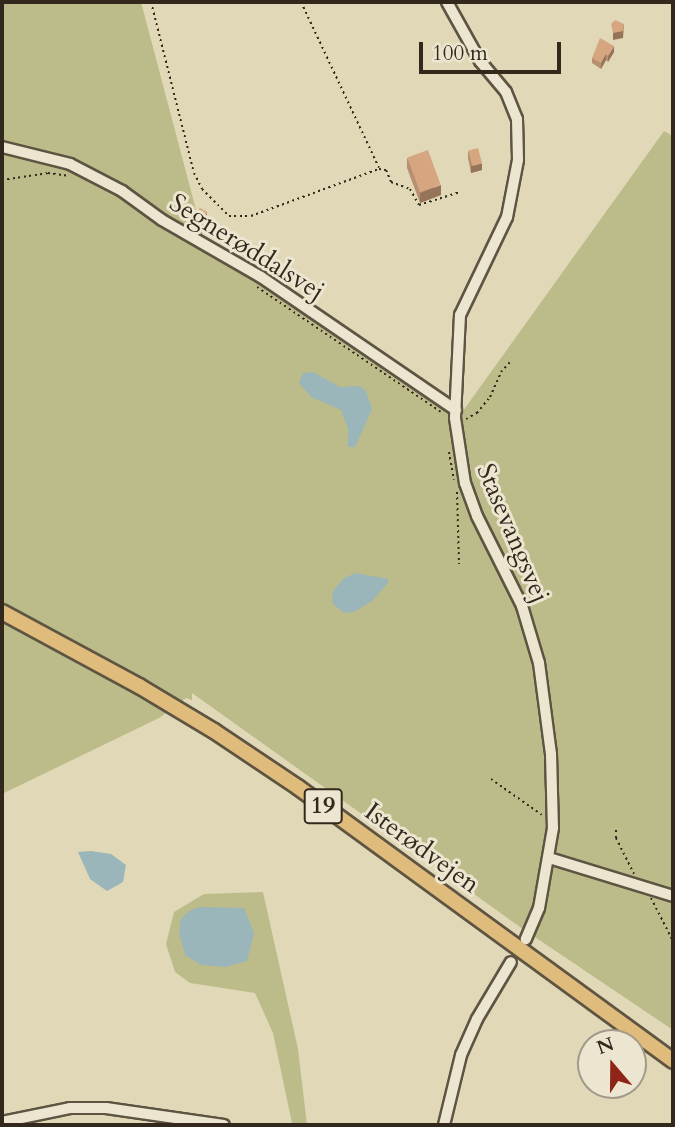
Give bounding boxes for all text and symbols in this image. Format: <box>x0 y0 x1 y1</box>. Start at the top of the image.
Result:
scale bar <box>423 28 565 72</box>
text: 100 m <box>432 39 488 68</box>
street label: Segnerøddalsvej <box>164 187 330 307</box>
street label: Stasevangsvej <box>470 459 556 607</box>
road number: 19 <box>302 786 344 826</box>
street label: Isterødvejen <box>358 796 486 900</box>
north arrow <box>577 1029 647 1099</box>
text: N <box>593 1031 618 1061</box>

